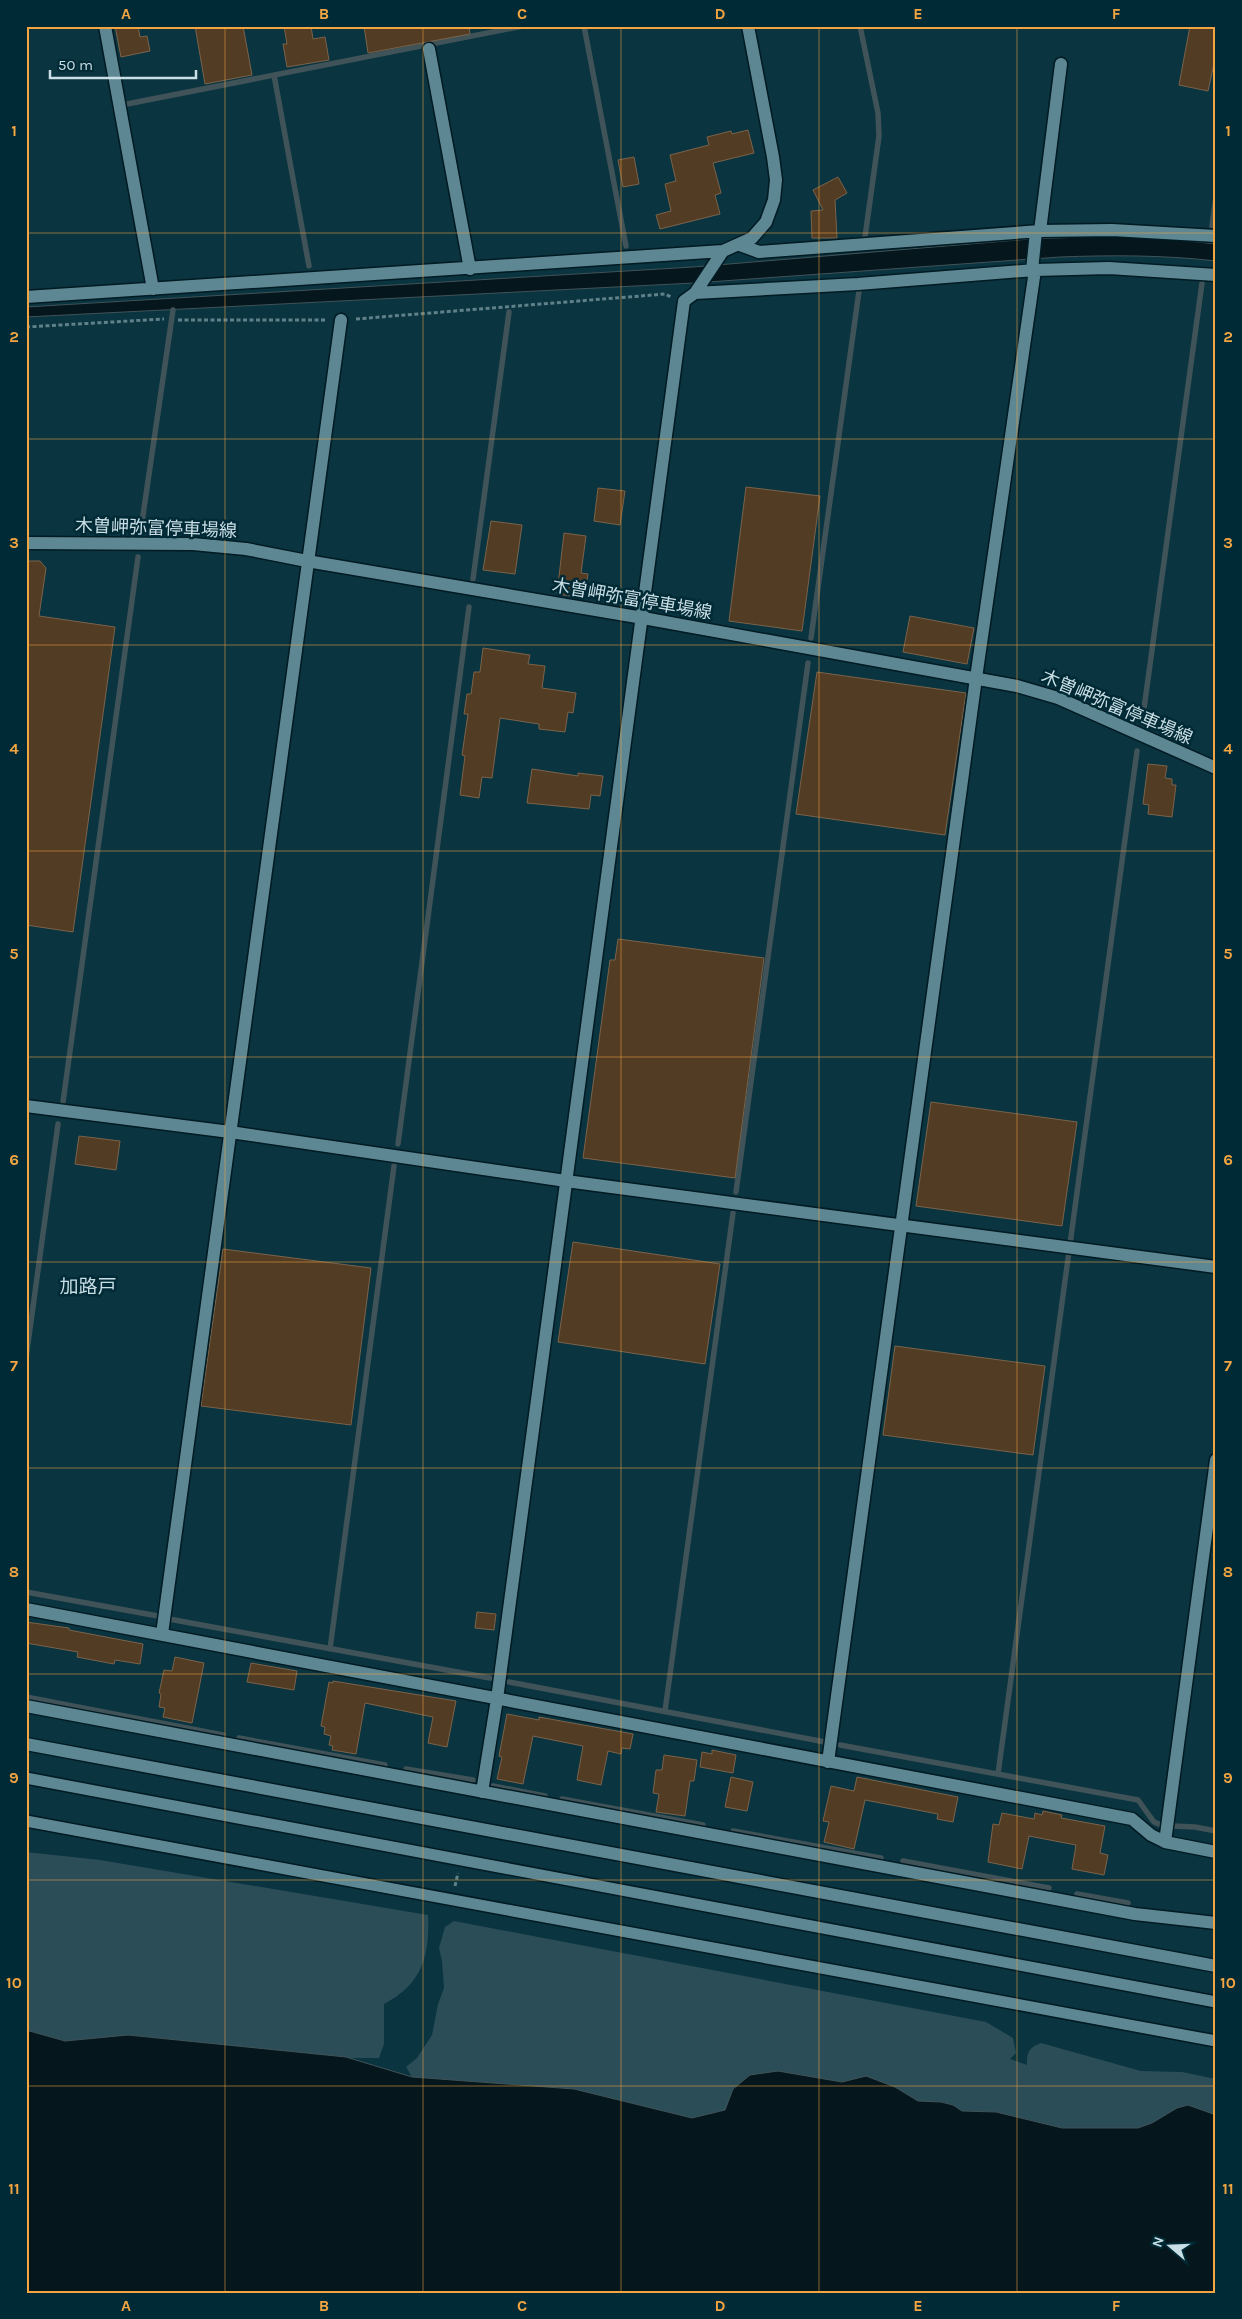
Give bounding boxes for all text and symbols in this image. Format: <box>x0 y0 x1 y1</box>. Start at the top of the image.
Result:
text: A <box>121 4 131 23</box>
text: B <box>319 4 329 23</box>
text: C <box>517 4 527 23</box>
text: D <box>715 4 726 23</box>
text: E <box>913 4 923 23</box>
text: F <box>1112 4 1121 23</box>
scale bar <box>50 48 196 80</box>
text: 50 m <box>58 56 93 74</box>
text: 1 <box>11 121 17 140</box>
text: 1 <box>1225 121 1231 140</box>
text: 2 <box>9 327 19 346</box>
text: 2 <box>1223 327 1233 346</box>
street label: 木曽岬弥富停車場線 <box>75 514 237 542</box>
text: 3 <box>9 533 19 552</box>
text: 3 <box>1223 533 1233 552</box>
street label: 木曽岬弥富停車場線 <box>550 574 714 624</box>
street label: 木曽岬弥富停車場線 <box>1038 665 1196 749</box>
text: 4 <box>9 739 19 758</box>
text: 4 <box>1223 739 1233 758</box>
text: 5 <box>9 944 19 963</box>
text: 5 <box>1223 944 1233 963</box>
text: 6 <box>9 1150 19 1169</box>
text: 6 <box>1223 1150 1233 1169</box>
district label: 加路戸 <box>59 1276 117 1298</box>
text: 7 <box>10 1356 18 1375</box>
text: 7 <box>1224 1356 1232 1375</box>
text: 8 <box>9 1562 19 1581</box>
text: 8 <box>1223 1562 1233 1581</box>
text: 9 <box>9 1768 19 1787</box>
text: 9 <box>1223 1768 1233 1787</box>
text: 10 <box>6 1973 22 1992</box>
text: 10 <box>1220 1973 1236 1992</box>
text: 11 <box>8 2179 20 2198</box>
text: 11 <box>1222 2179 1234 2198</box>
north arrow <box>1144 2222 1194 2272</box>
text: N <box>1149 2234 1168 2249</box>
text: A <box>121 2296 131 2315</box>
text: B <box>319 2296 329 2315</box>
text: C <box>517 2296 527 2315</box>
text: D <box>715 2296 726 2315</box>
text: E <box>913 2296 923 2315</box>
text: F <box>1112 2296 1121 2315</box>

